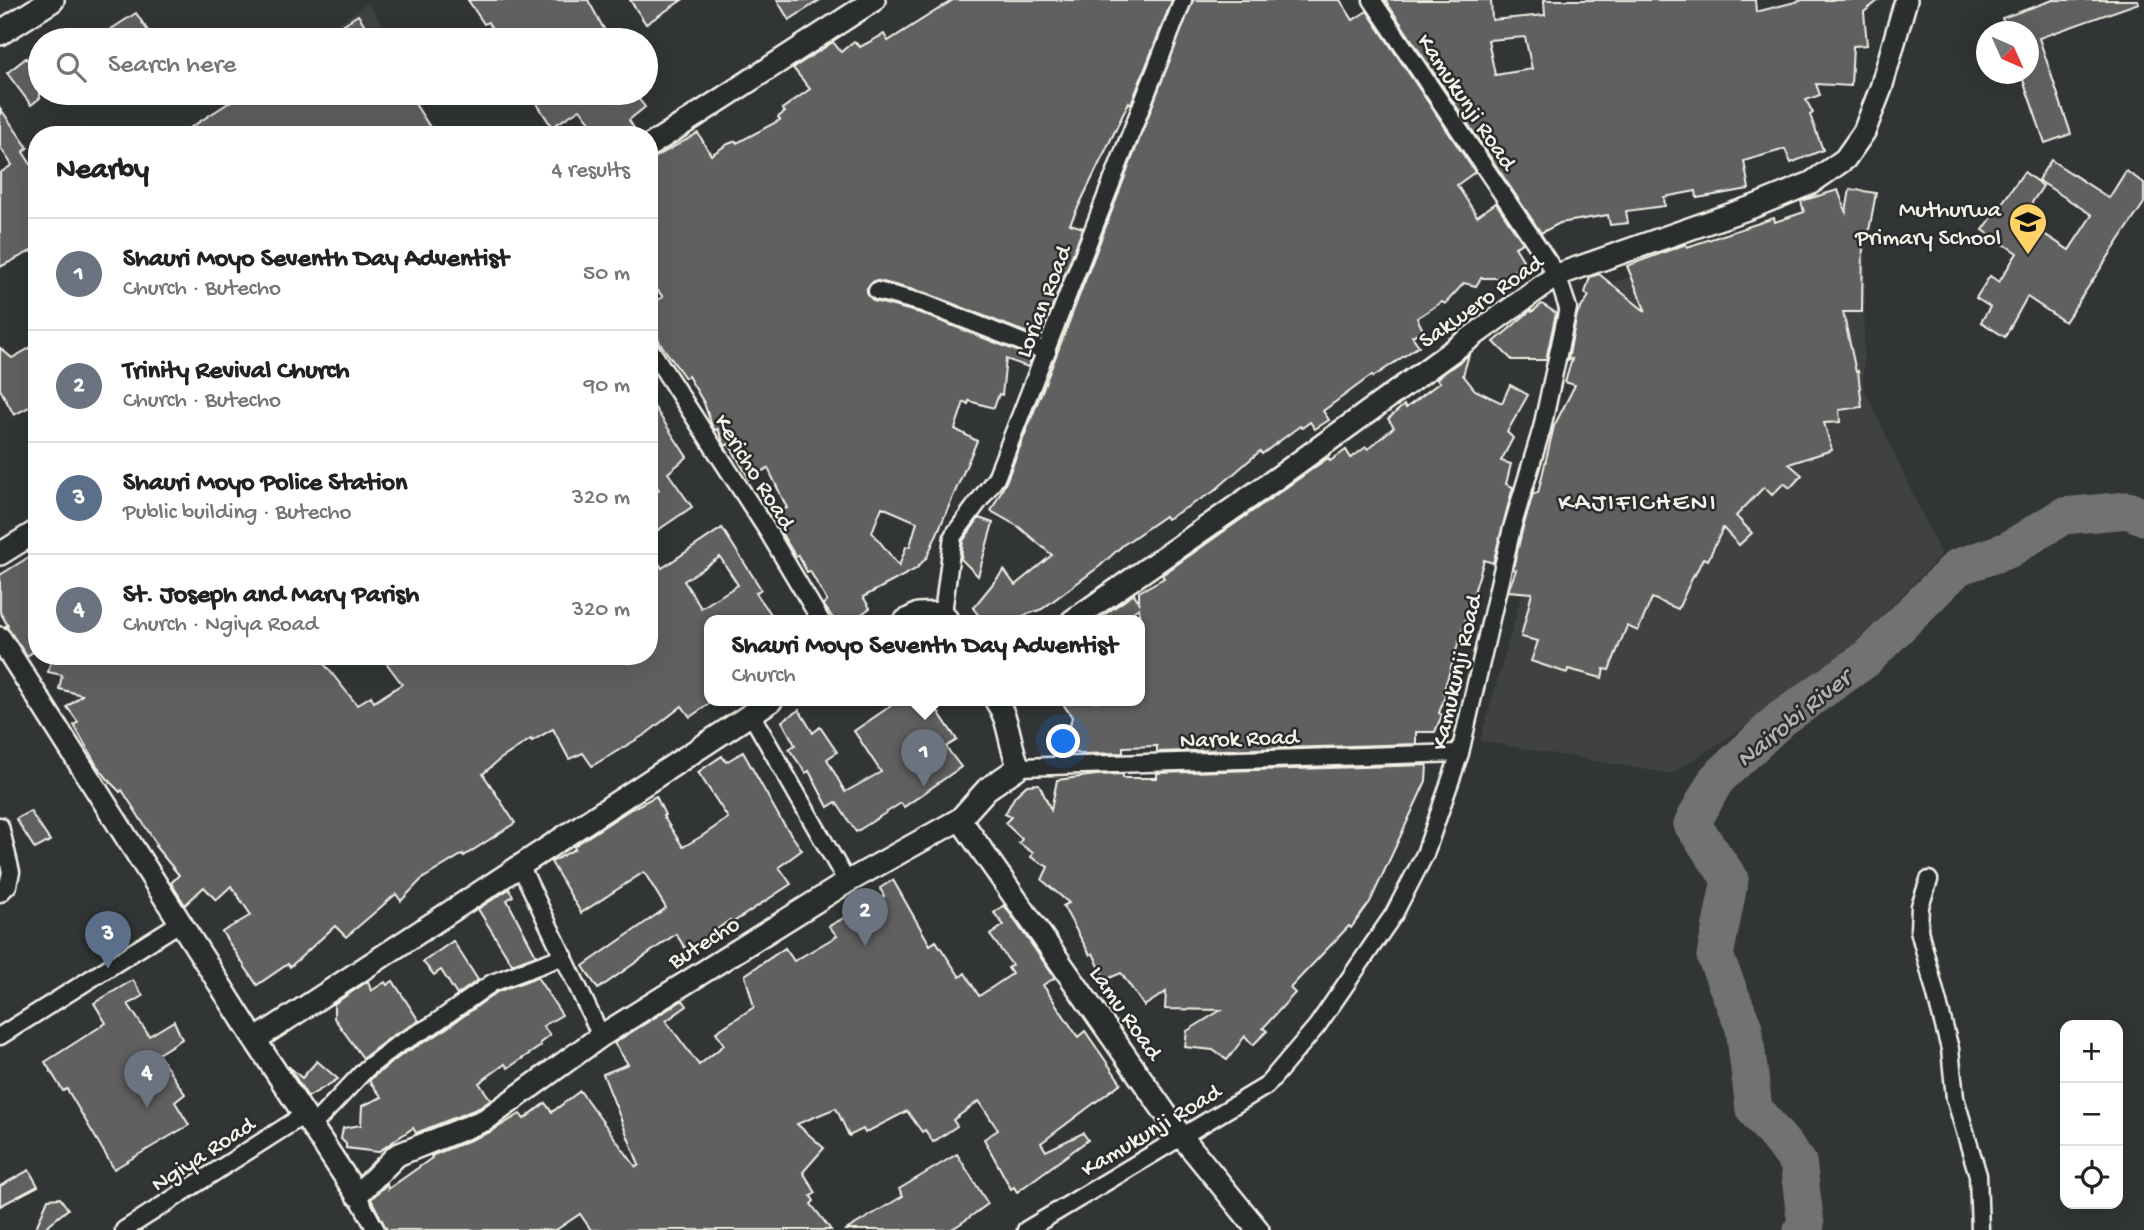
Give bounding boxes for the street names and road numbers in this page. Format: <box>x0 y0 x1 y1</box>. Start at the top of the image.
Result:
street label: Kamukunji Road <box>1409 29 1523 178</box>
street label: Lorian Road <box>1011 240 1081 362</box>
street label: Sakwero Road <box>1414 248 1551 356</box>
street label: Kericho Road <box>706 410 801 538</box>
street label: Kamukunji Road <box>1426 590 1491 753</box>
street label: Narok Road <box>1179 724 1301 757</box>
street label: Butecho <box>663 911 746 978</box>
street label: Lamu Road <box>1081 961 1168 1068</box>
street label: Kamukunji Road <box>1076 1078 1229 1185</box>
street label: Ngiya Road <box>147 1111 263 1200</box>

